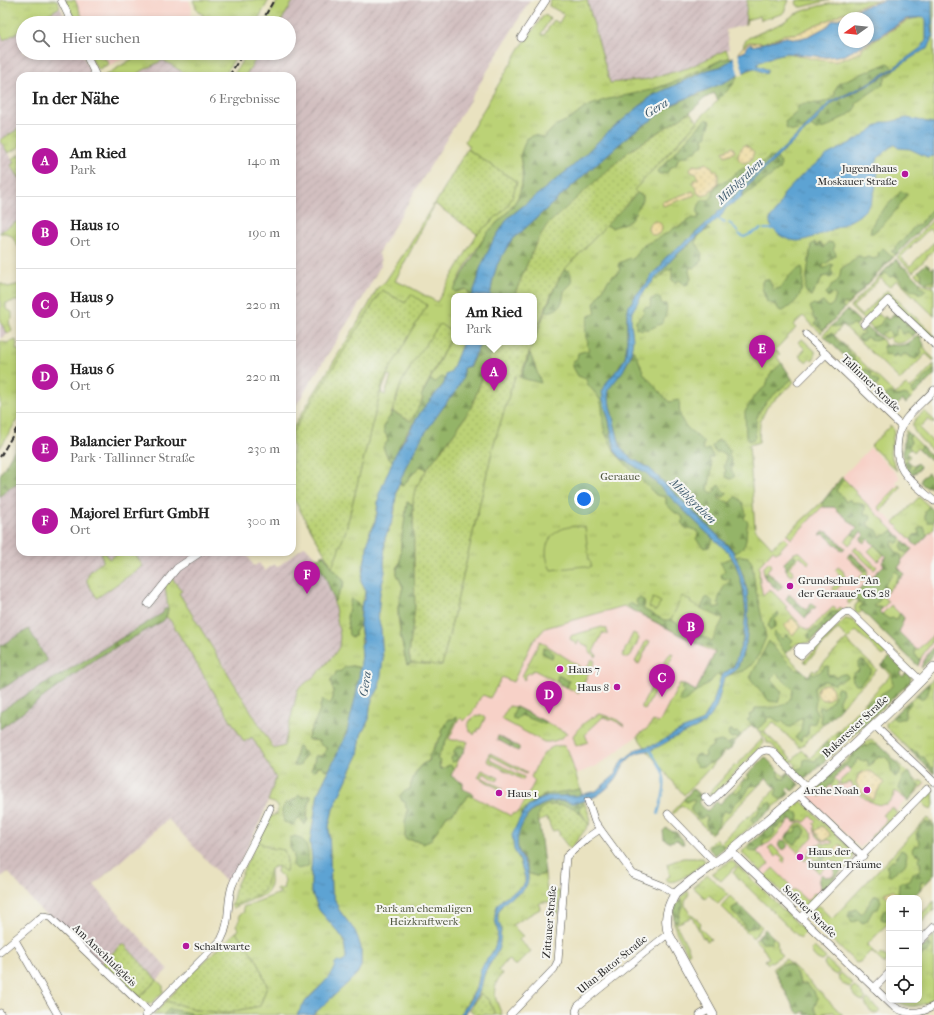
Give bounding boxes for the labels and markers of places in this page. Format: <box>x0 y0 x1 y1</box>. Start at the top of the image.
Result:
place label: Jugendhaus Moskauer Straße <box>817 162 898 188</box>
marker: Jugendhaus Moskauer Straße <box>900 169 910 179</box>
pin: E <box>749 335 775 368</box>
pin: A <box>481 358 507 391</box>
pin: F <box>294 561 320 594</box>
place label: Grundschule "An der Geraaue" GS 28 <box>798 574 890 600</box>
marker: Grundschule "An der Geraaue" GS 28 <box>785 581 795 591</box>
pin: B <box>678 613 704 646</box>
place label: Haus 7 <box>568 663 600 676</box>
marker: Haus 7 <box>555 664 565 674</box>
pin: C <box>649 664 675 697</box>
pin: D <box>536 681 562 714</box>
place label: Haus 8 <box>577 681 609 694</box>
marker: Haus 8 <box>612 682 622 692</box>
place label: Arche Noah <box>803 784 860 797</box>
marker: Arche Noah <box>862 785 872 795</box>
place label: Haus 1 <box>507 787 537 800</box>
marker: Haus 1 <box>494 788 504 798</box>
place label: Haus der bunten Träume <box>807 845 882 871</box>
marker: Haus der bunten Träume <box>795 852 805 862</box>
place label: Schaltwarte <box>194 940 250 953</box>
marker: Schaltwarte <box>181 941 191 951</box>

